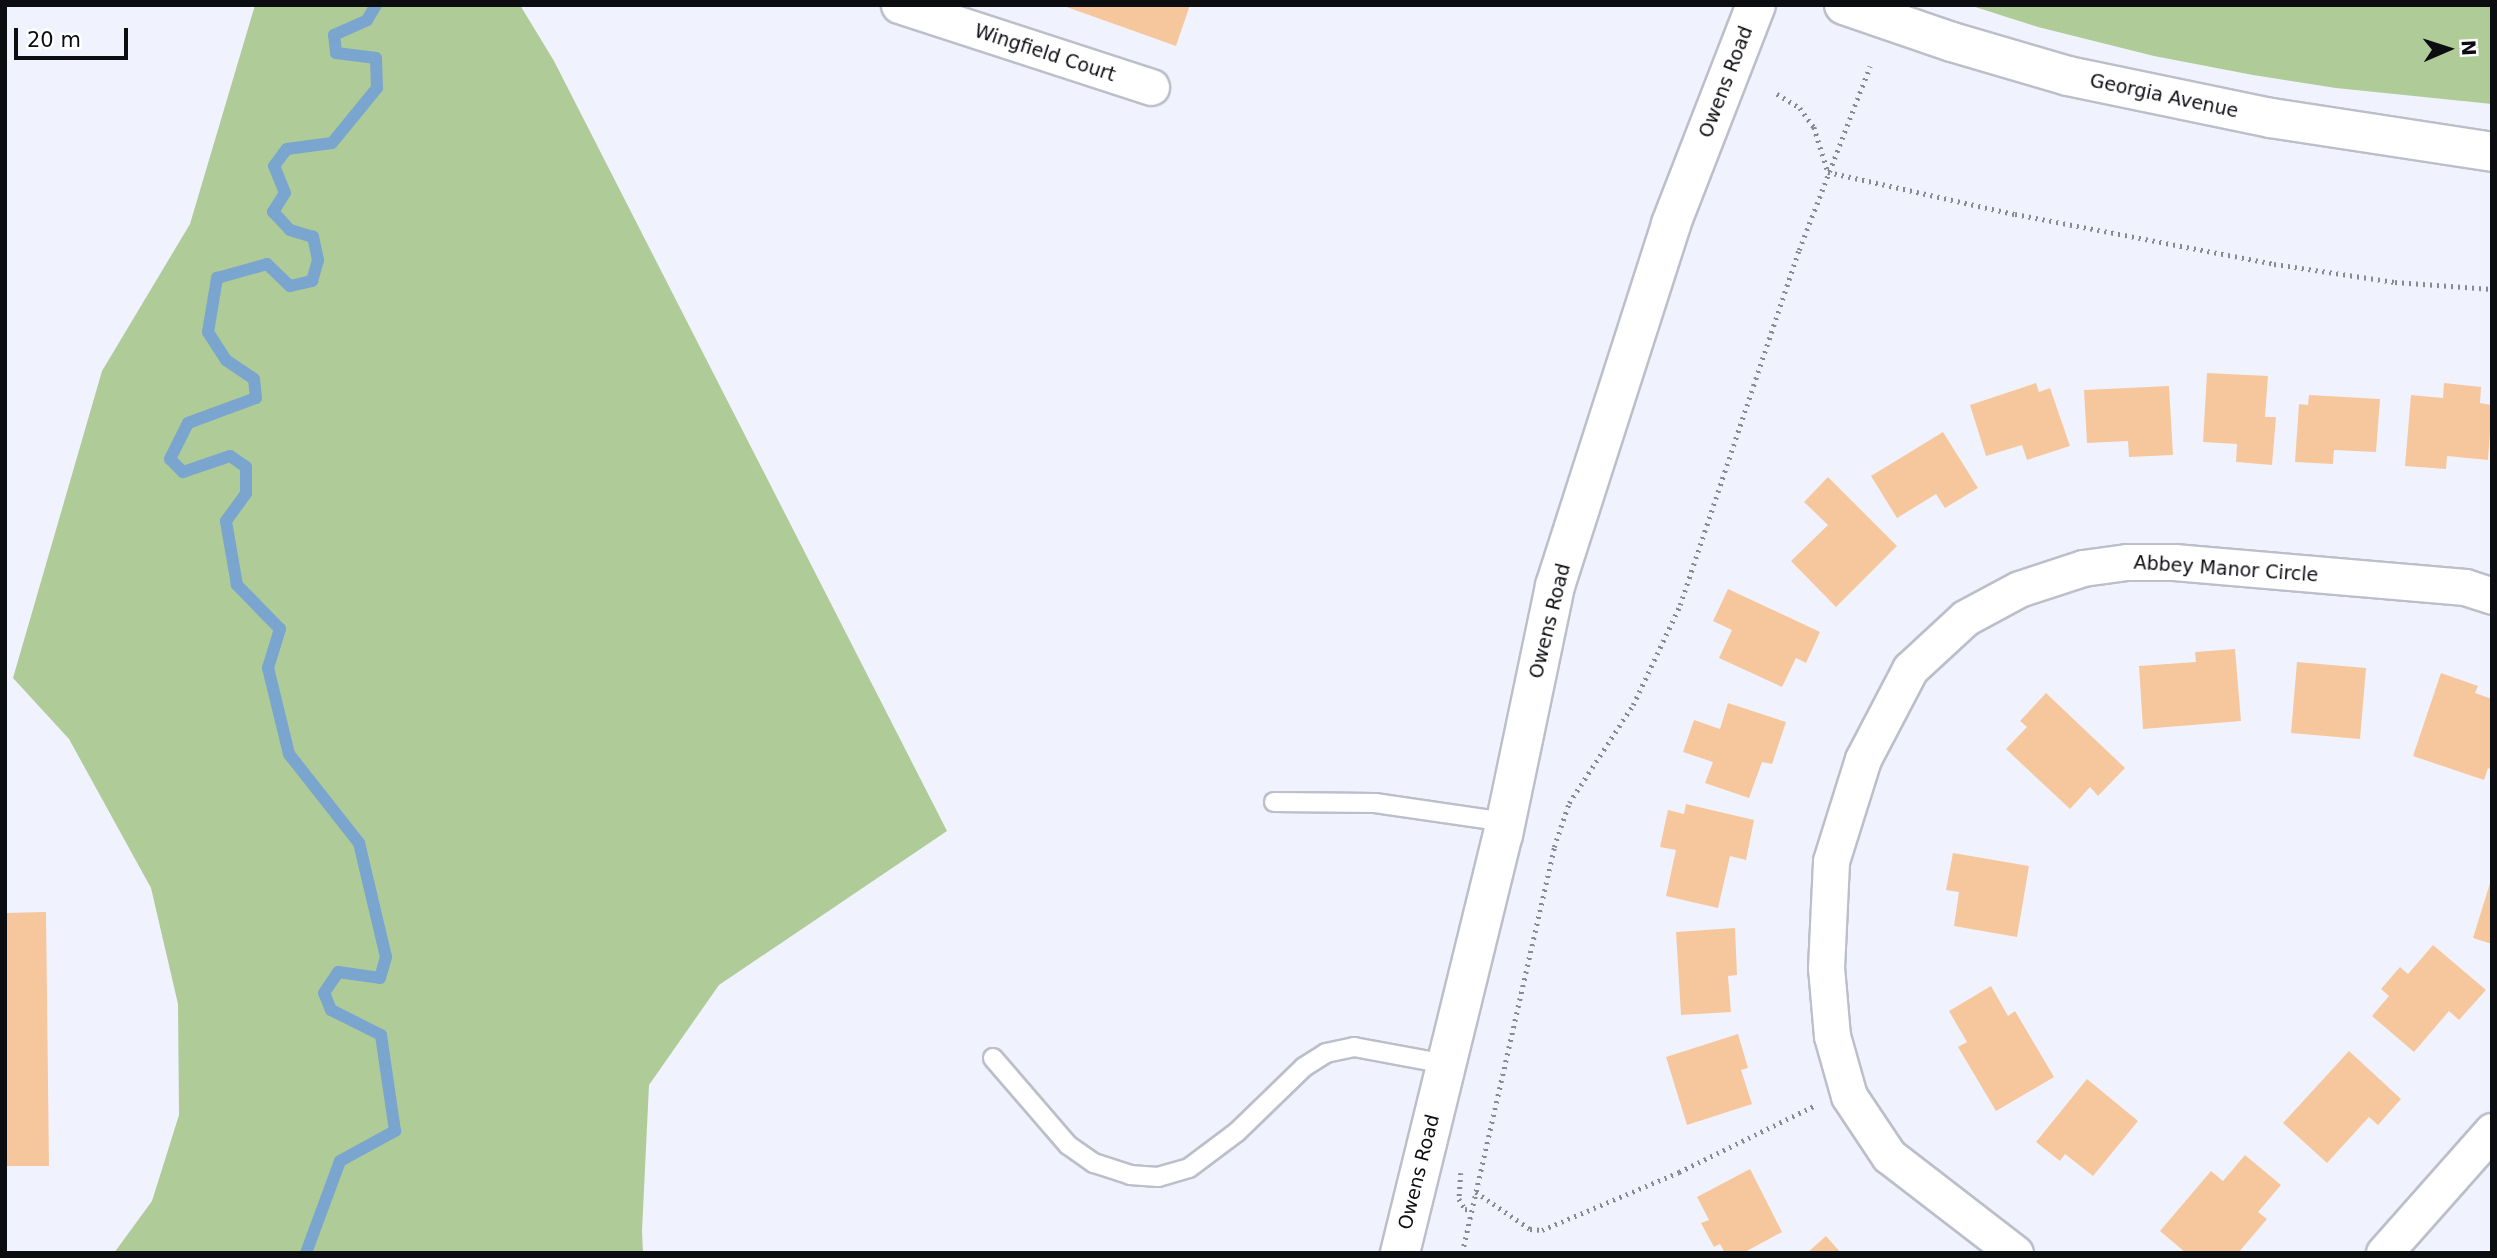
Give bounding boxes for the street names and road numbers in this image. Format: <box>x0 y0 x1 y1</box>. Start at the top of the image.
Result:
street label: Wingfield Court <box>972 19 1118 87</box>
street label: Owens Road <box>1694 23 1758 141</box>
street label: Georgia Avenue <box>2088 69 2240 123</box>
street label: Abbey Manor Circle <box>2133 551 2319 587</box>
street label: Owens Road <box>1525 561 1575 681</box>
street label: Owens Road <box>1394 1112 1444 1232</box>

